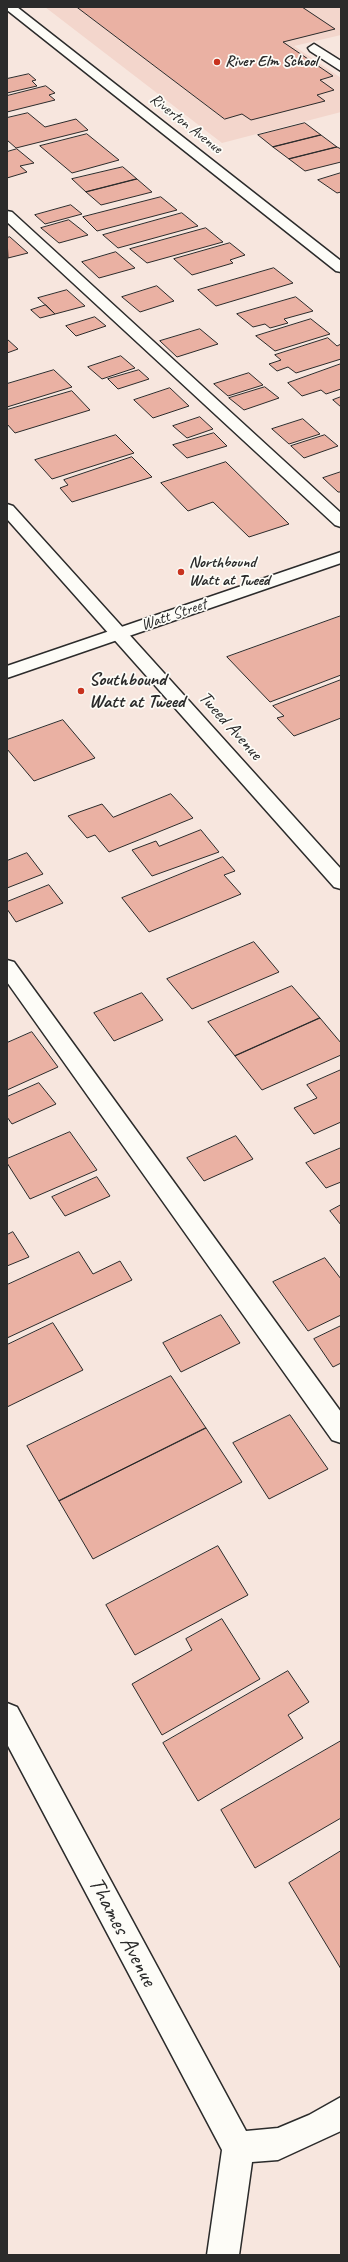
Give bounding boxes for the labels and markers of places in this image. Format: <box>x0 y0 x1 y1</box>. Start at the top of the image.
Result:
place label: River Elm School <box>225 52 318 72</box>
marker: River Elm School <box>212 57 222 67</box>
place label: Northbound Watt at Tweed <box>189 553 270 591</box>
marker: Northbound Watt at Tweed <box>176 567 186 577</box>
place label: Southbound Watt at Tweed <box>89 669 185 713</box>
marker: Southbound Watt at Tweed <box>76 686 86 696</box>

